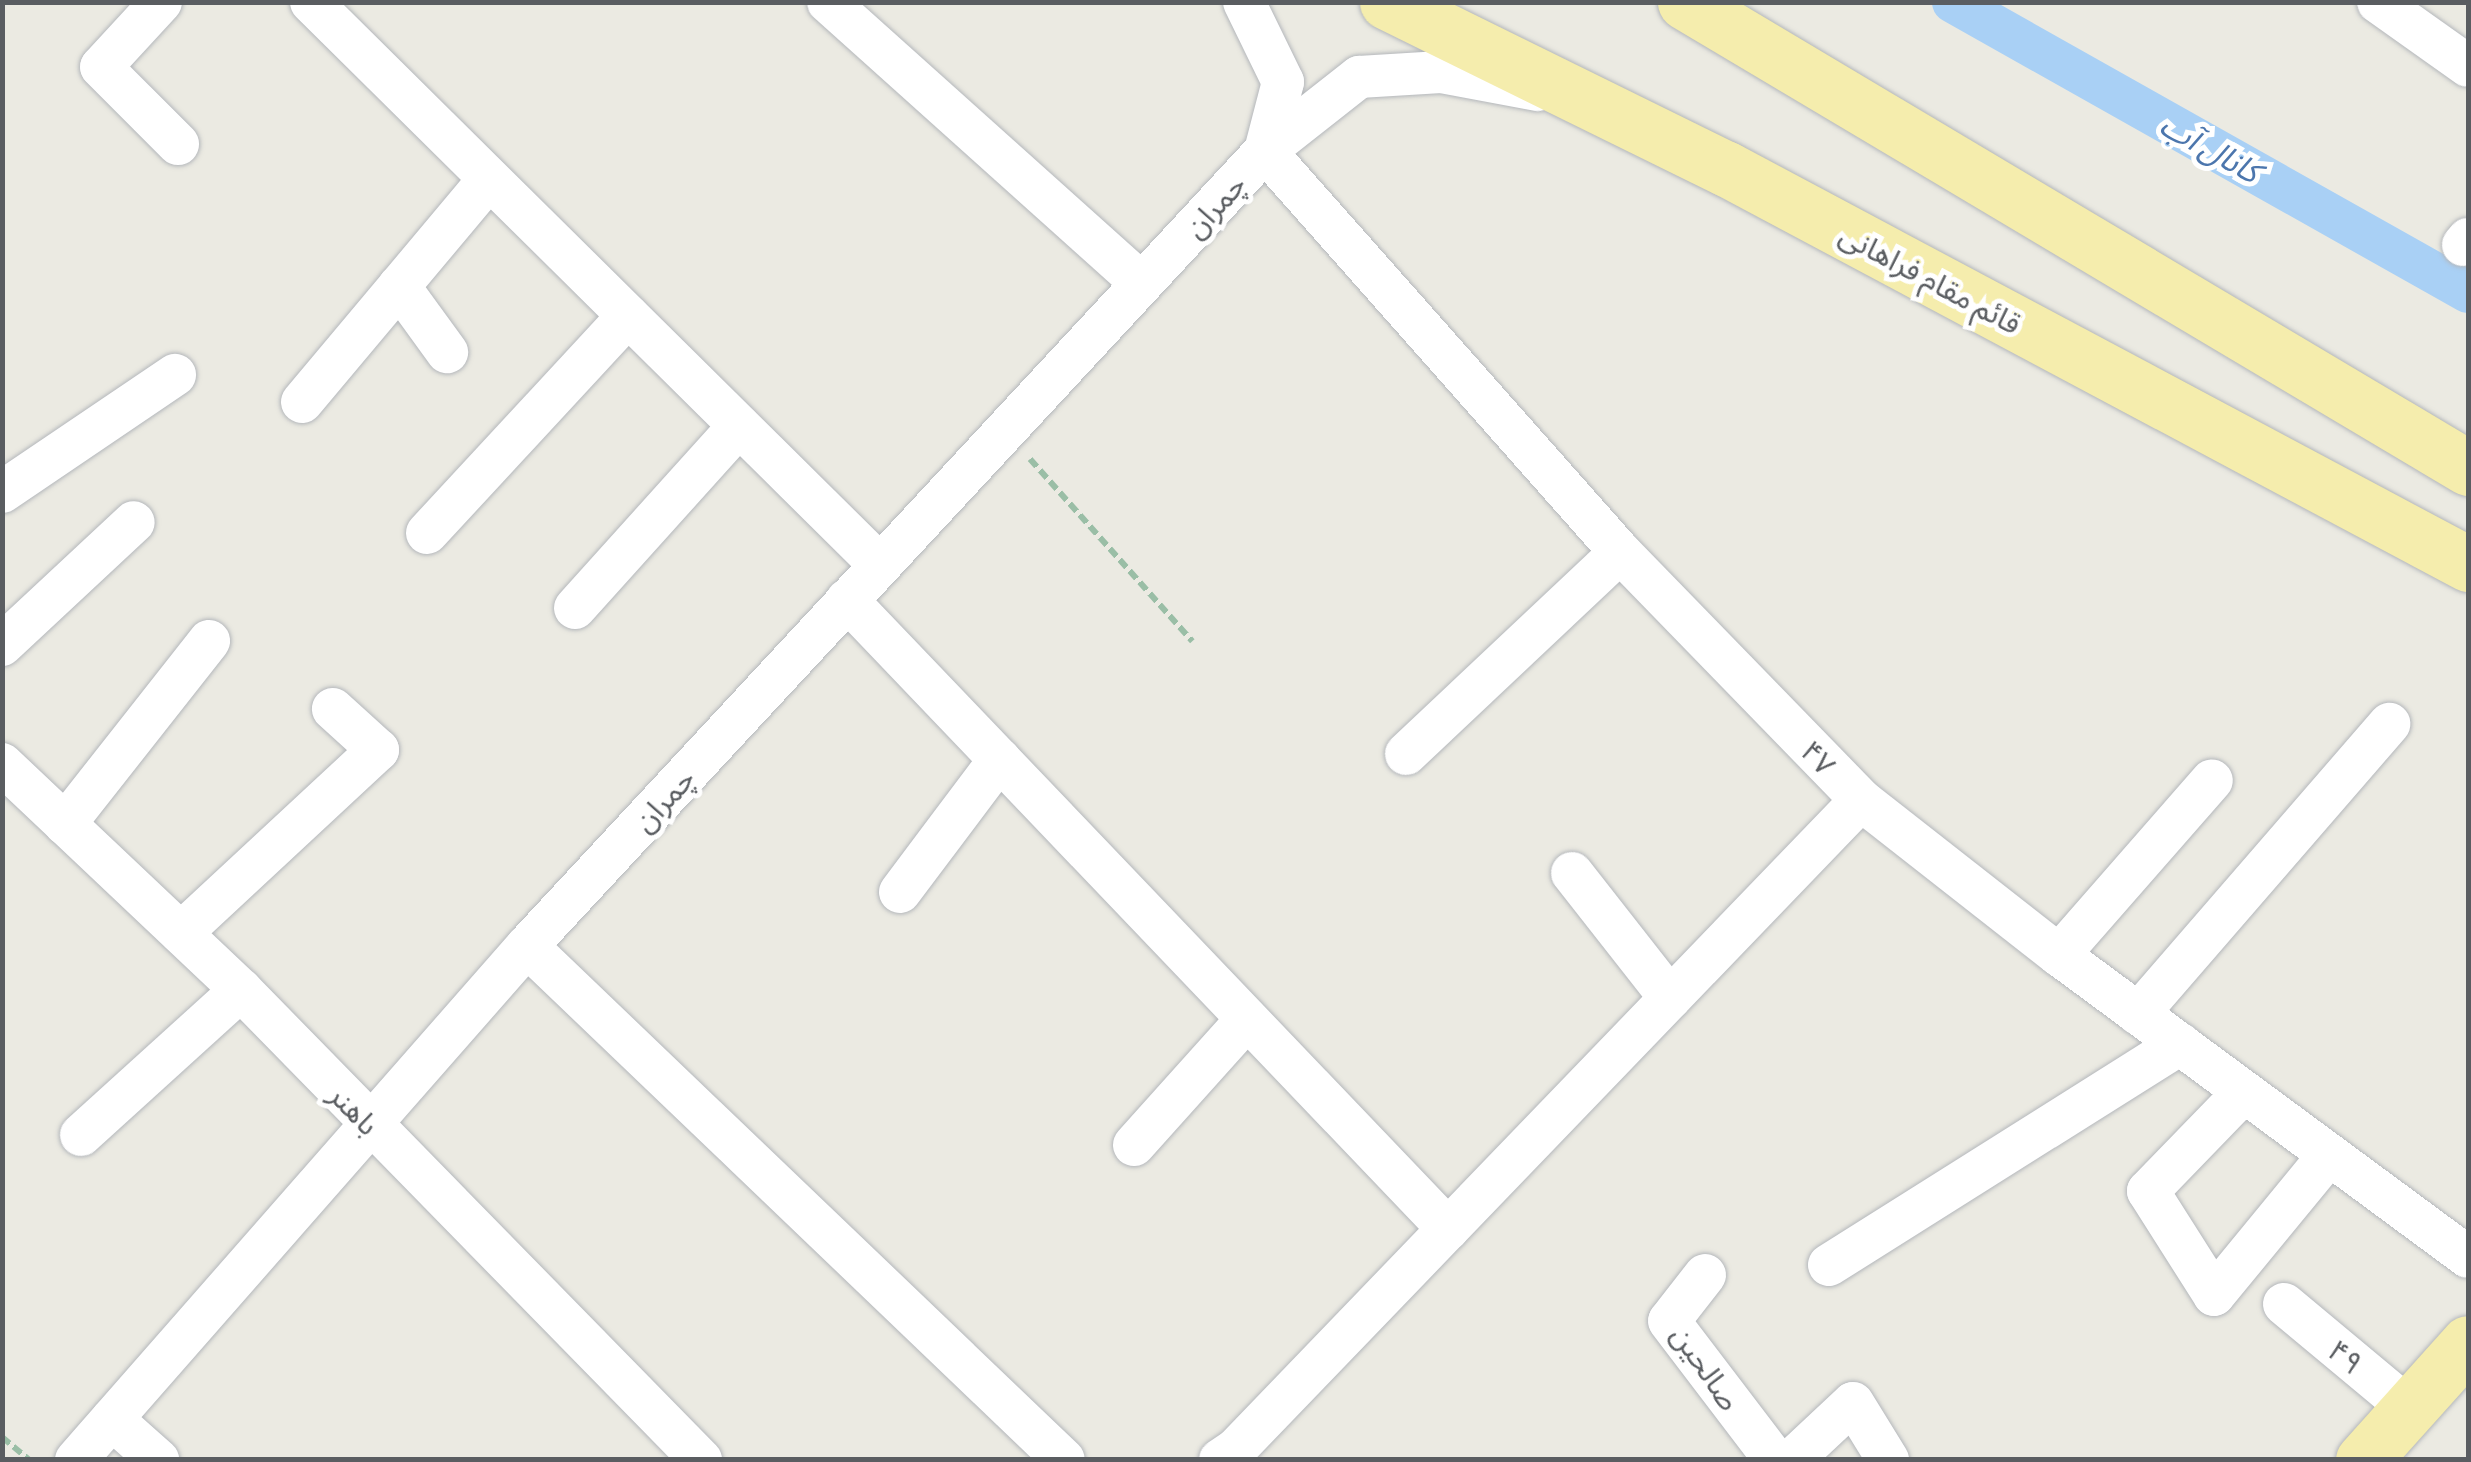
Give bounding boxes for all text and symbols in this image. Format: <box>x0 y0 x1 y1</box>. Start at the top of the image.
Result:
water label: کانال آب <box>2154 104 2268 190</box>
street label: چمران <box>1176 166 1252 244</box>
street label: قائم مقام فراهانی <box>1834 215 2028 341</box>
street label: ۴۷ <box>1794 732 1844 782</box>
street label: چمران <box>625 760 701 838</box>
street label: باهنر <box>323 1076 387 1142</box>
street label: صالحین <box>1665 1317 1749 1417</box>
street label: ۴۹ <box>2321 1331 2371 1381</box>

